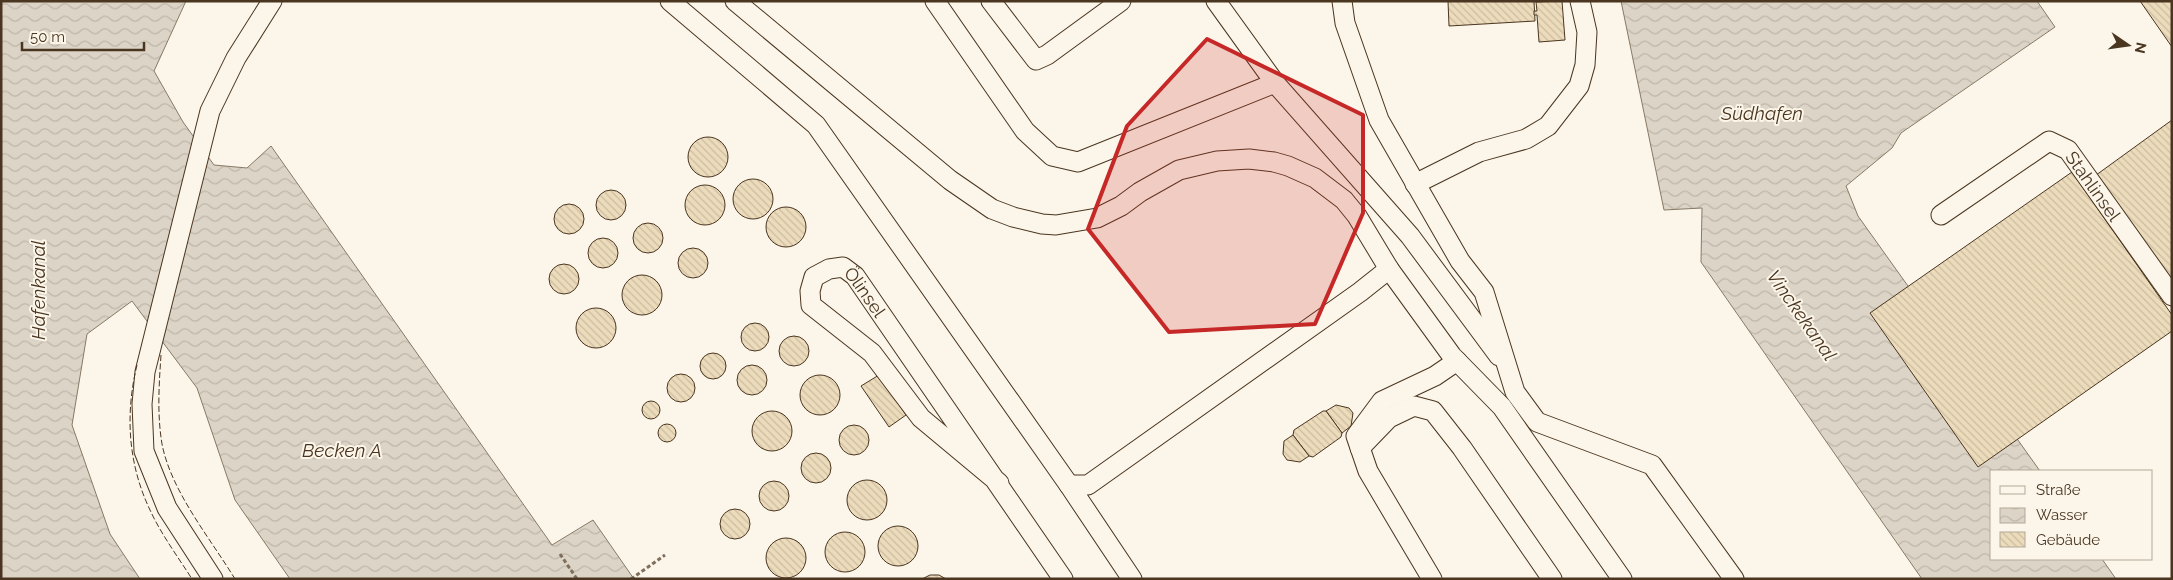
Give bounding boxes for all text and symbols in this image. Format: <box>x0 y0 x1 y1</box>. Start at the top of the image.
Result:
scale bar <box>22 20 145 52</box>
north arrow <box>2103 20 2153 70</box>
text: 50 m <box>30 28 65 46</box>
text: N <box>2132 41 2150 55</box>
water label: Südhafen <box>1720 102 1803 124</box>
street label: Stahlinsel <box>2062 147 2126 225</box>
water label: Hafenkanal <box>27 240 49 340</box>
street label: Ölinsel <box>841 262 890 321</box>
water label: Vinckekanal <box>1763 265 1841 365</box>
water label: Becken A <box>302 439 382 461</box>
legend <box>1990 470 2153 560</box>
text: Straße <box>2036 481 2081 499</box>
text: Wasser <box>2036 506 2088 524</box>
text: Gebäude <box>2036 531 2100 549</box>

